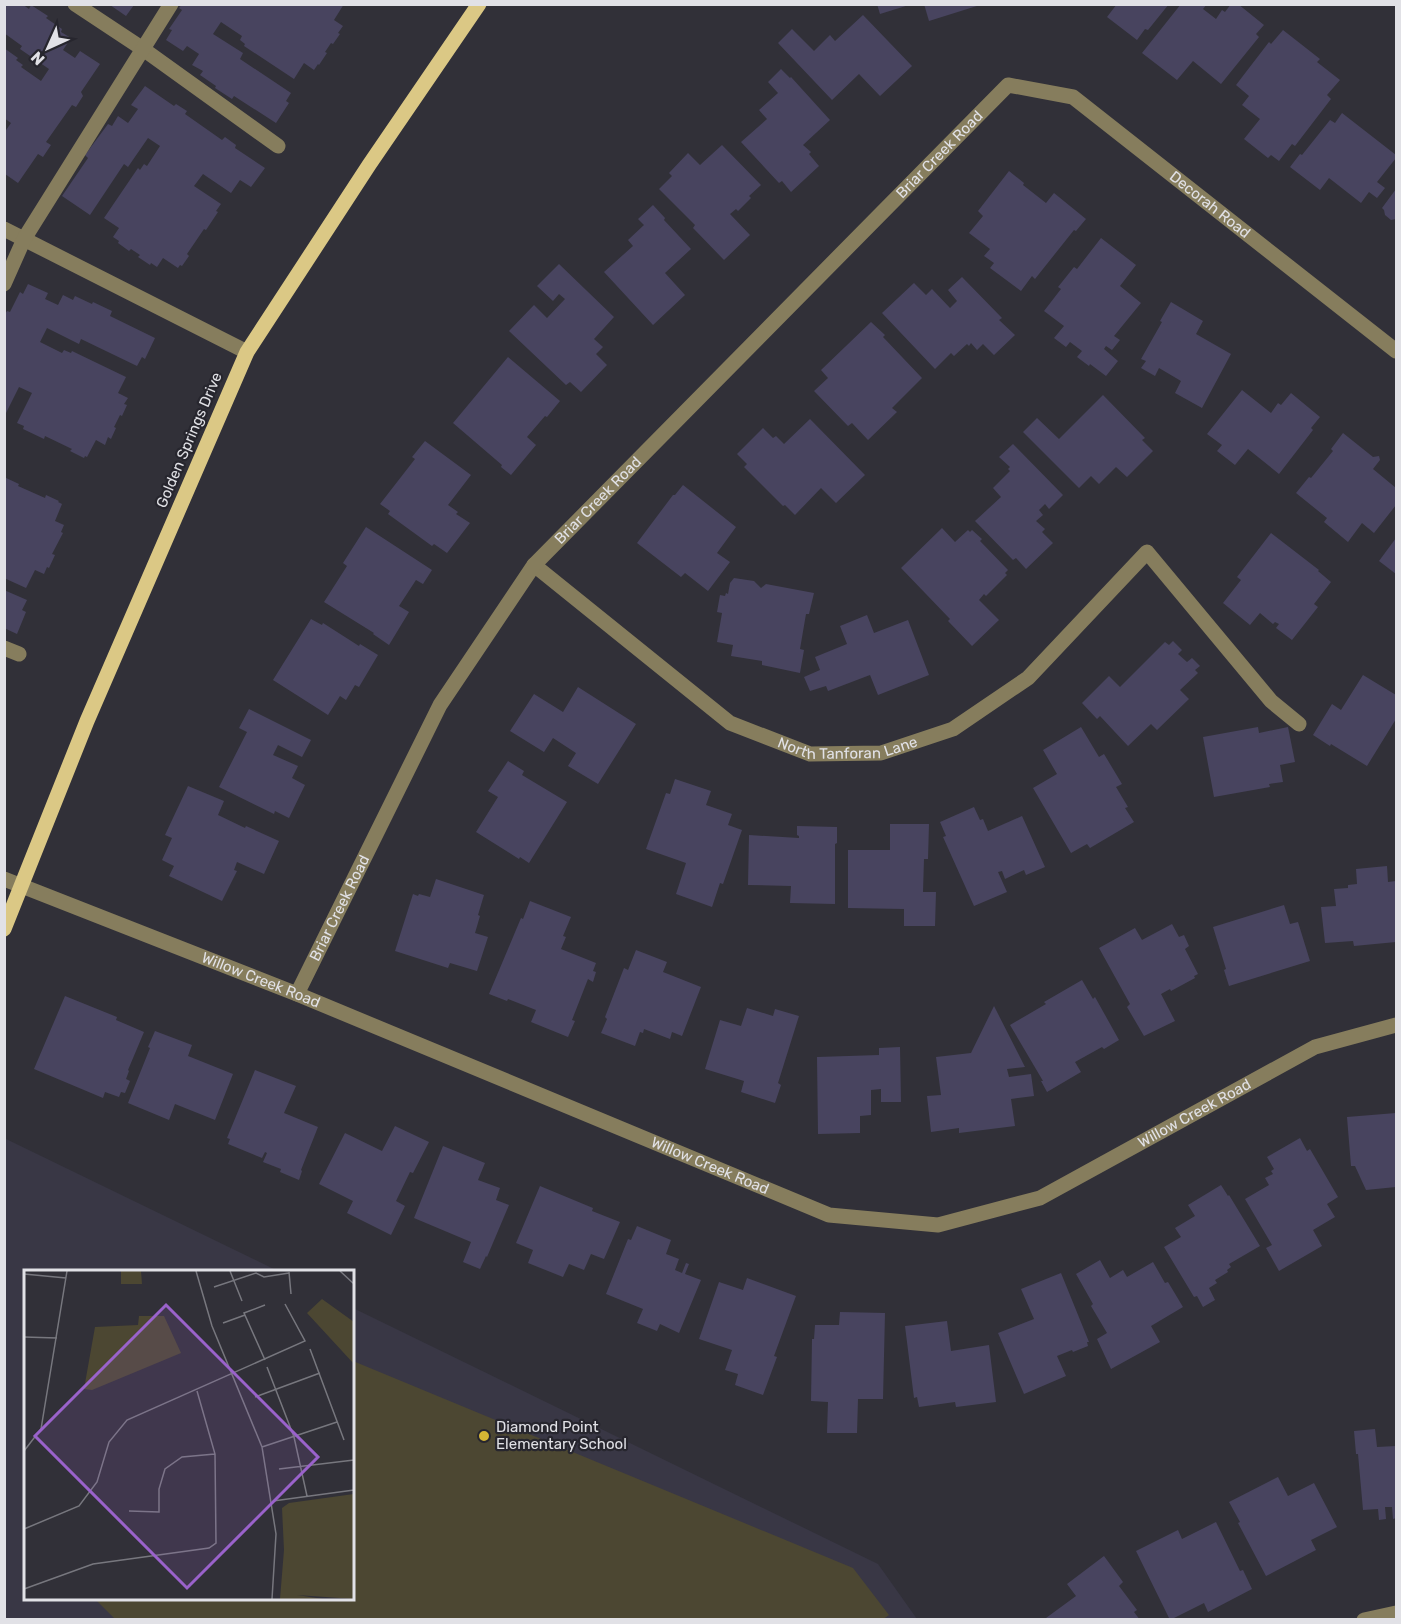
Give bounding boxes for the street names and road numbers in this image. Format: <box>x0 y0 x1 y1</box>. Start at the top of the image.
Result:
street label: Briar Creek Road <box>892 107 987 202</box>
street label: Decorah Road <box>1166 167 1254 242</box>
street label: Golden Springs Drive <box>152 369 226 511</box>
street label: Briar Creek Road <box>551 453 645 548</box>
street label: North Tanforan Lane <box>775 732 920 763</box>
street label: Briar Creek Road <box>306 852 373 964</box>
street label: Willow Creek Road <box>199 948 323 1012</box>
street label: Willow Creek Road <box>1135 1075 1254 1151</box>
street label: Willow Creek Road <box>648 1133 772 1198</box>

